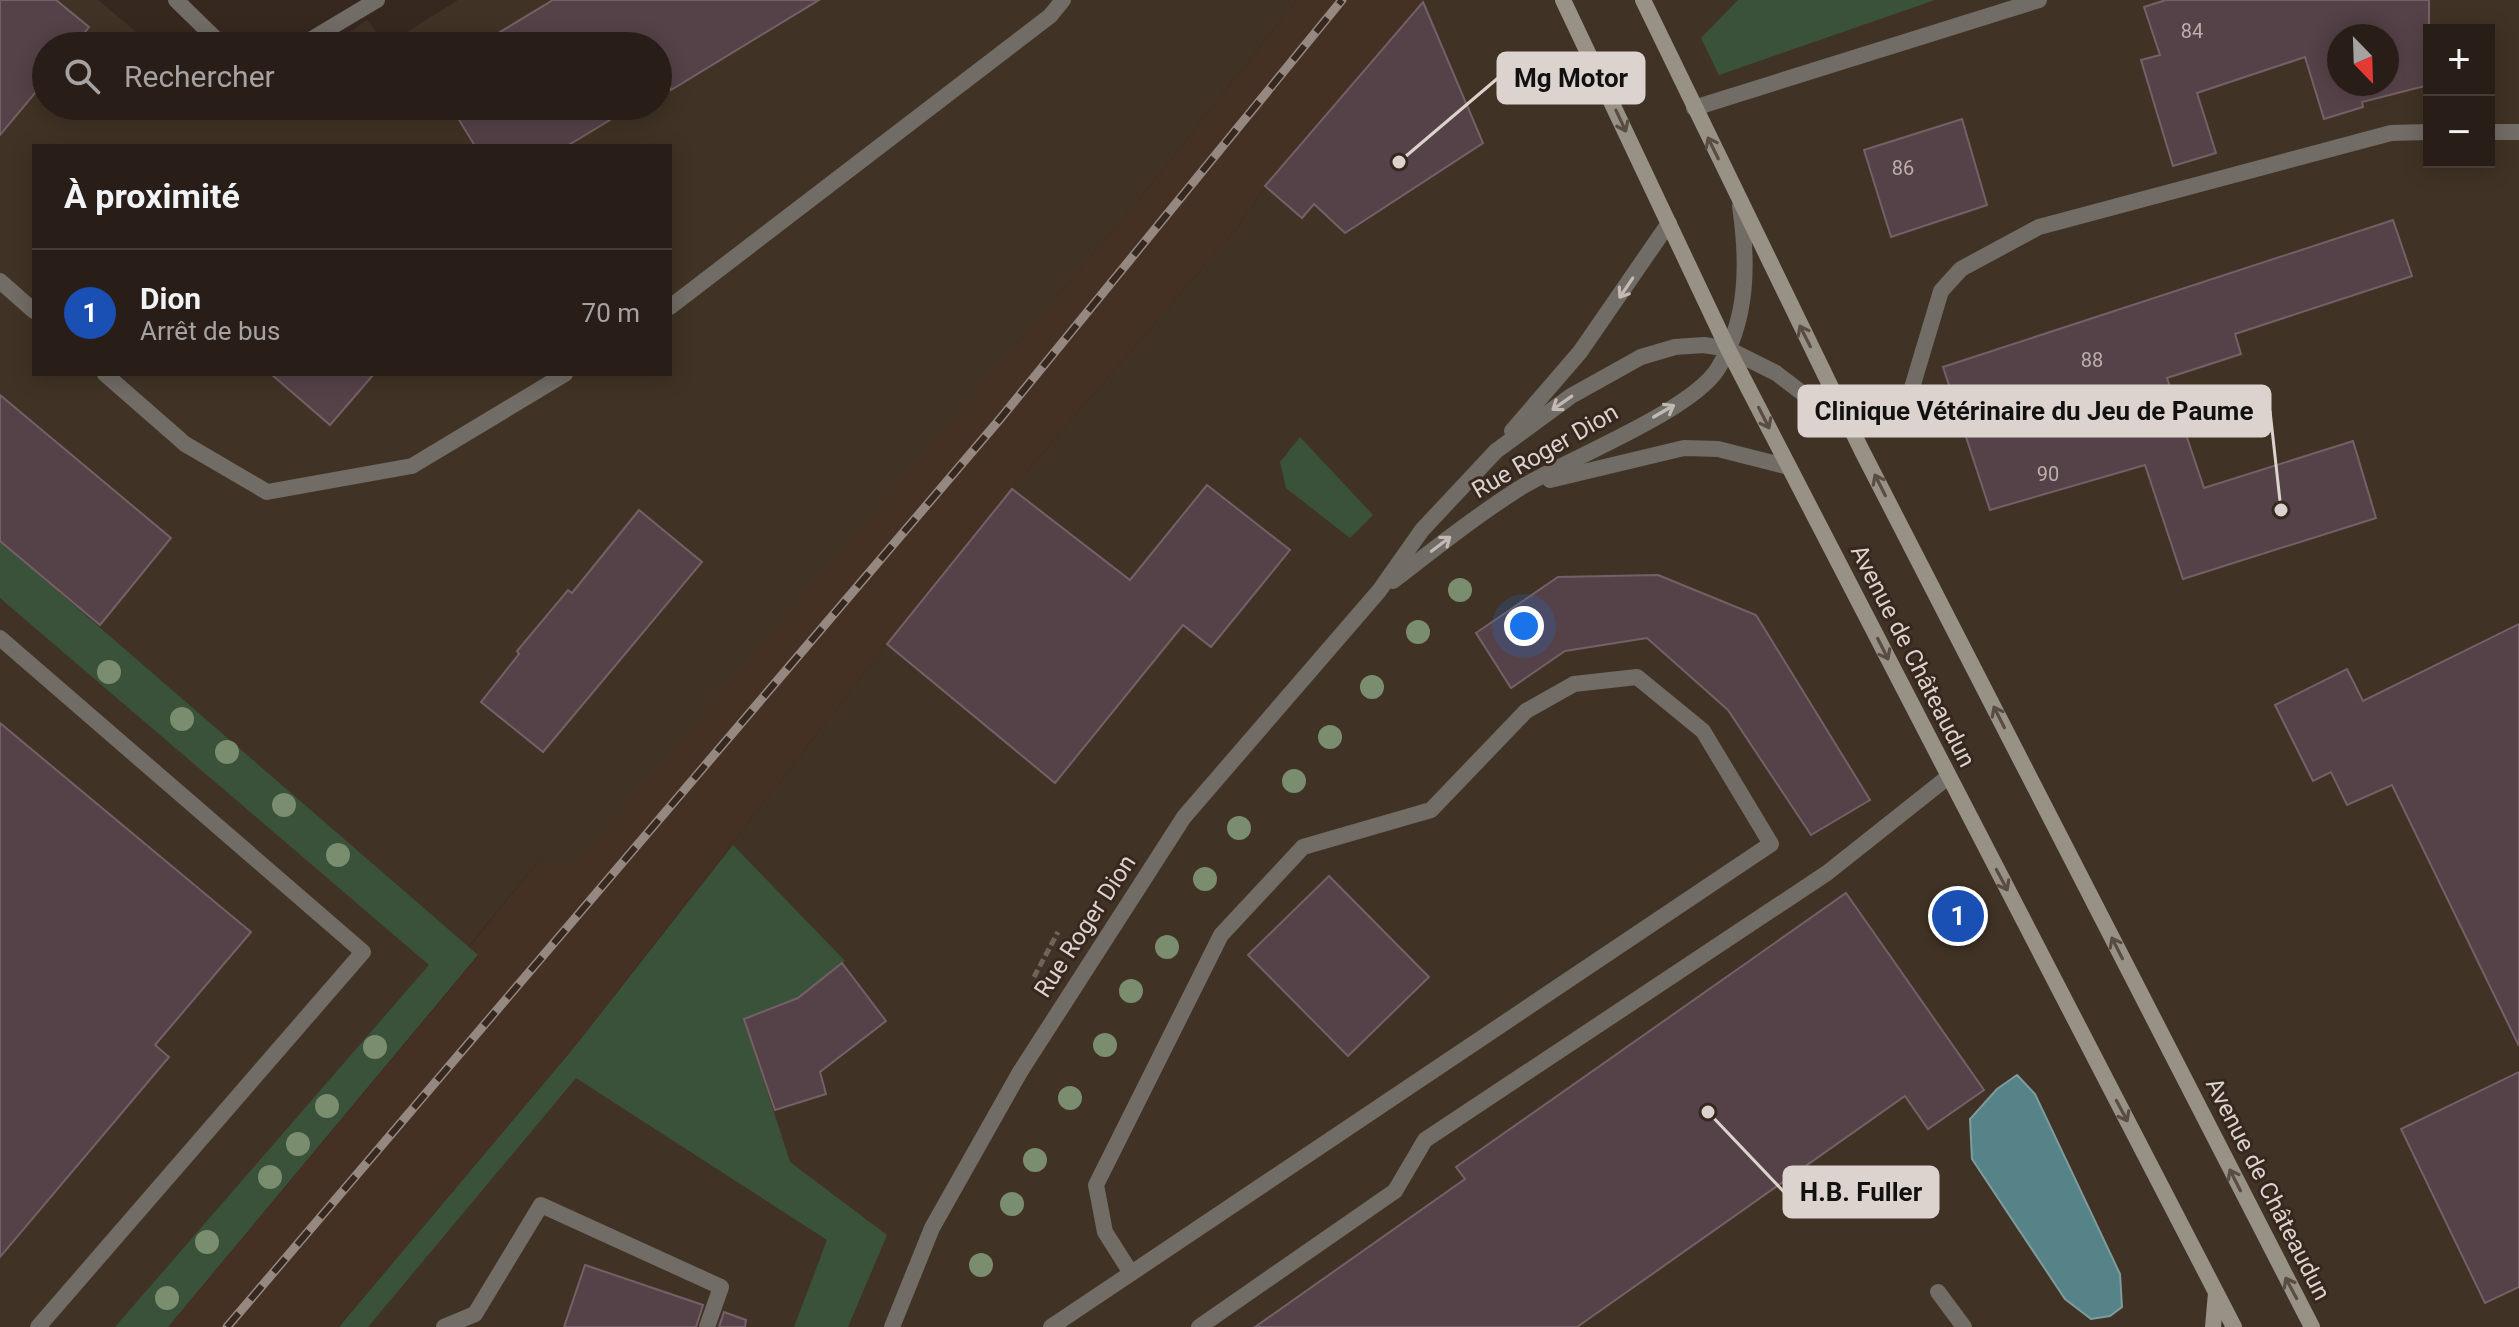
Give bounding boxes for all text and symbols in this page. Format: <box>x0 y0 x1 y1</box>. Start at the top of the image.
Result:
house number: 84 <box>2181 19 2203 43</box>
north arrow <box>2327 24 2399 96</box>
map controls <box>2423 24 2495 168</box>
button: + <box>2423 24 2495 96</box>
search box <box>32 32 672 120</box>
callout: Mg Motor <box>1498 53 1644 103</box>
icon: search <box>60 54 104 98</box>
text: Rechercher <box>124 59 275 94</box>
text: Mg Motor <box>1514 63 1629 93</box>
button: − <box>2423 96 2495 168</box>
one-way arrow <box>1614 109 1629 133</box>
one-way arrow <box>1705 136 1720 160</box>
house number: 86 <box>1892 156 1914 180</box>
text: À proximité <box>64 176 240 216</box>
one-way arrow <box>1618 276 1634 299</box>
text: Dion <box>140 281 201 316</box>
text: 1 <box>83 298 97 328</box>
text: 70 m <box>582 298 640 328</box>
text: Arrêt de bus <box>140 316 280 346</box>
one-way arrow <box>1796 325 1812 349</box>
house number: 88 <box>2081 348 2103 372</box>
callout: Clinique Vétérinaire du Jeu de Paume <box>1799 386 2270 436</box>
one-way arrow <box>1552 394 1573 411</box>
text: Clinique Vétérinaire du Jeu de Paume <box>1815 396 2253 426</box>
street label: Rue Roger Dion <box>1467 398 1623 504</box>
one-way arrow <box>1652 403 1675 419</box>
one-way arrow <box>1757 405 1773 429</box>
house number: 90 <box>2037 462 2059 486</box>
one-way arrow <box>1871 474 1887 498</box>
one-way arrow <box>1430 536 1451 553</box>
street label: Avenue de Châteaudun <box>1845 540 1981 772</box>
your location <box>1504 606 1544 646</box>
one-way arrow <box>1875 637 1891 661</box>
one-way arrow <box>1990 705 2006 729</box>
street label: Rue Roger Dion <box>1029 850 1141 1002</box>
one-way arrow <box>1994 868 2010 892</box>
pin: 1 <box>1932 886 1984 946</box>
one-way arrow <box>2108 937 2124 961</box>
street label: Avenue de Châteaudun <box>2200 1073 2336 1305</box>
one-way arrow <box>2115 1098 2131 1122</box>
callout: H.B. Fuller <box>1784 1167 1938 1217</box>
one-way arrow <box>2227 1168 2242 1192</box>
text: H.B. Fuller <box>1800 1177 1923 1207</box>
one-way arrow <box>2283 1277 2299 1300</box>

